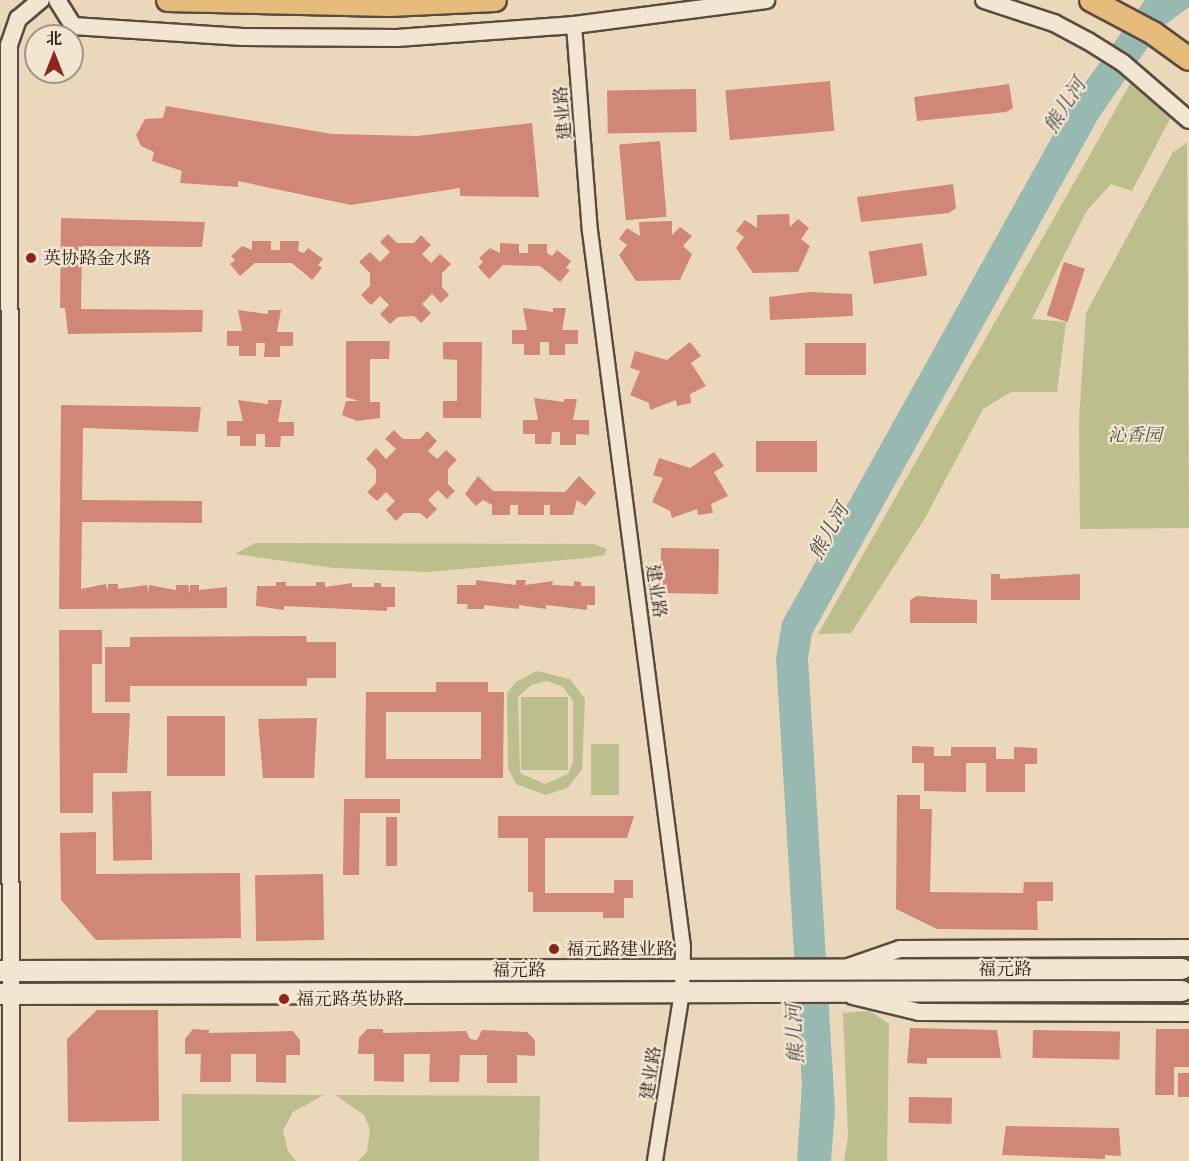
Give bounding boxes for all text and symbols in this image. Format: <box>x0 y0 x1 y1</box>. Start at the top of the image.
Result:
north arrow <box>24 24 84 84</box>
text: 北 <box>46 26 62 50</box>
water label: 熊儿河 <box>1038 73 1090 137</box>
street label: 建业路 <box>550 85 576 141</box>
place label: 英协路金水路 <box>43 247 151 269</box>
marker: 英协路金水路 <box>24 251 38 265</box>
park label: 沁香园 <box>1108 424 1162 446</box>
water label: 熊儿河 <box>803 499 853 563</box>
street label: 建业路 <box>642 563 670 619</box>
place label: 福元路建业路 <box>566 938 674 960</box>
marker: 福元路建业路 <box>547 942 561 956</box>
street label: 福元路 <box>978 958 1032 980</box>
street label: 福元路 <box>492 959 546 981</box>
place label: 福元路英协路 <box>296 988 404 1010</box>
marker: 福元路英协路 <box>277 992 291 1006</box>
water label: 熊儿河 <box>780 1003 808 1065</box>
street label: 建业路 <box>636 1045 666 1101</box>

